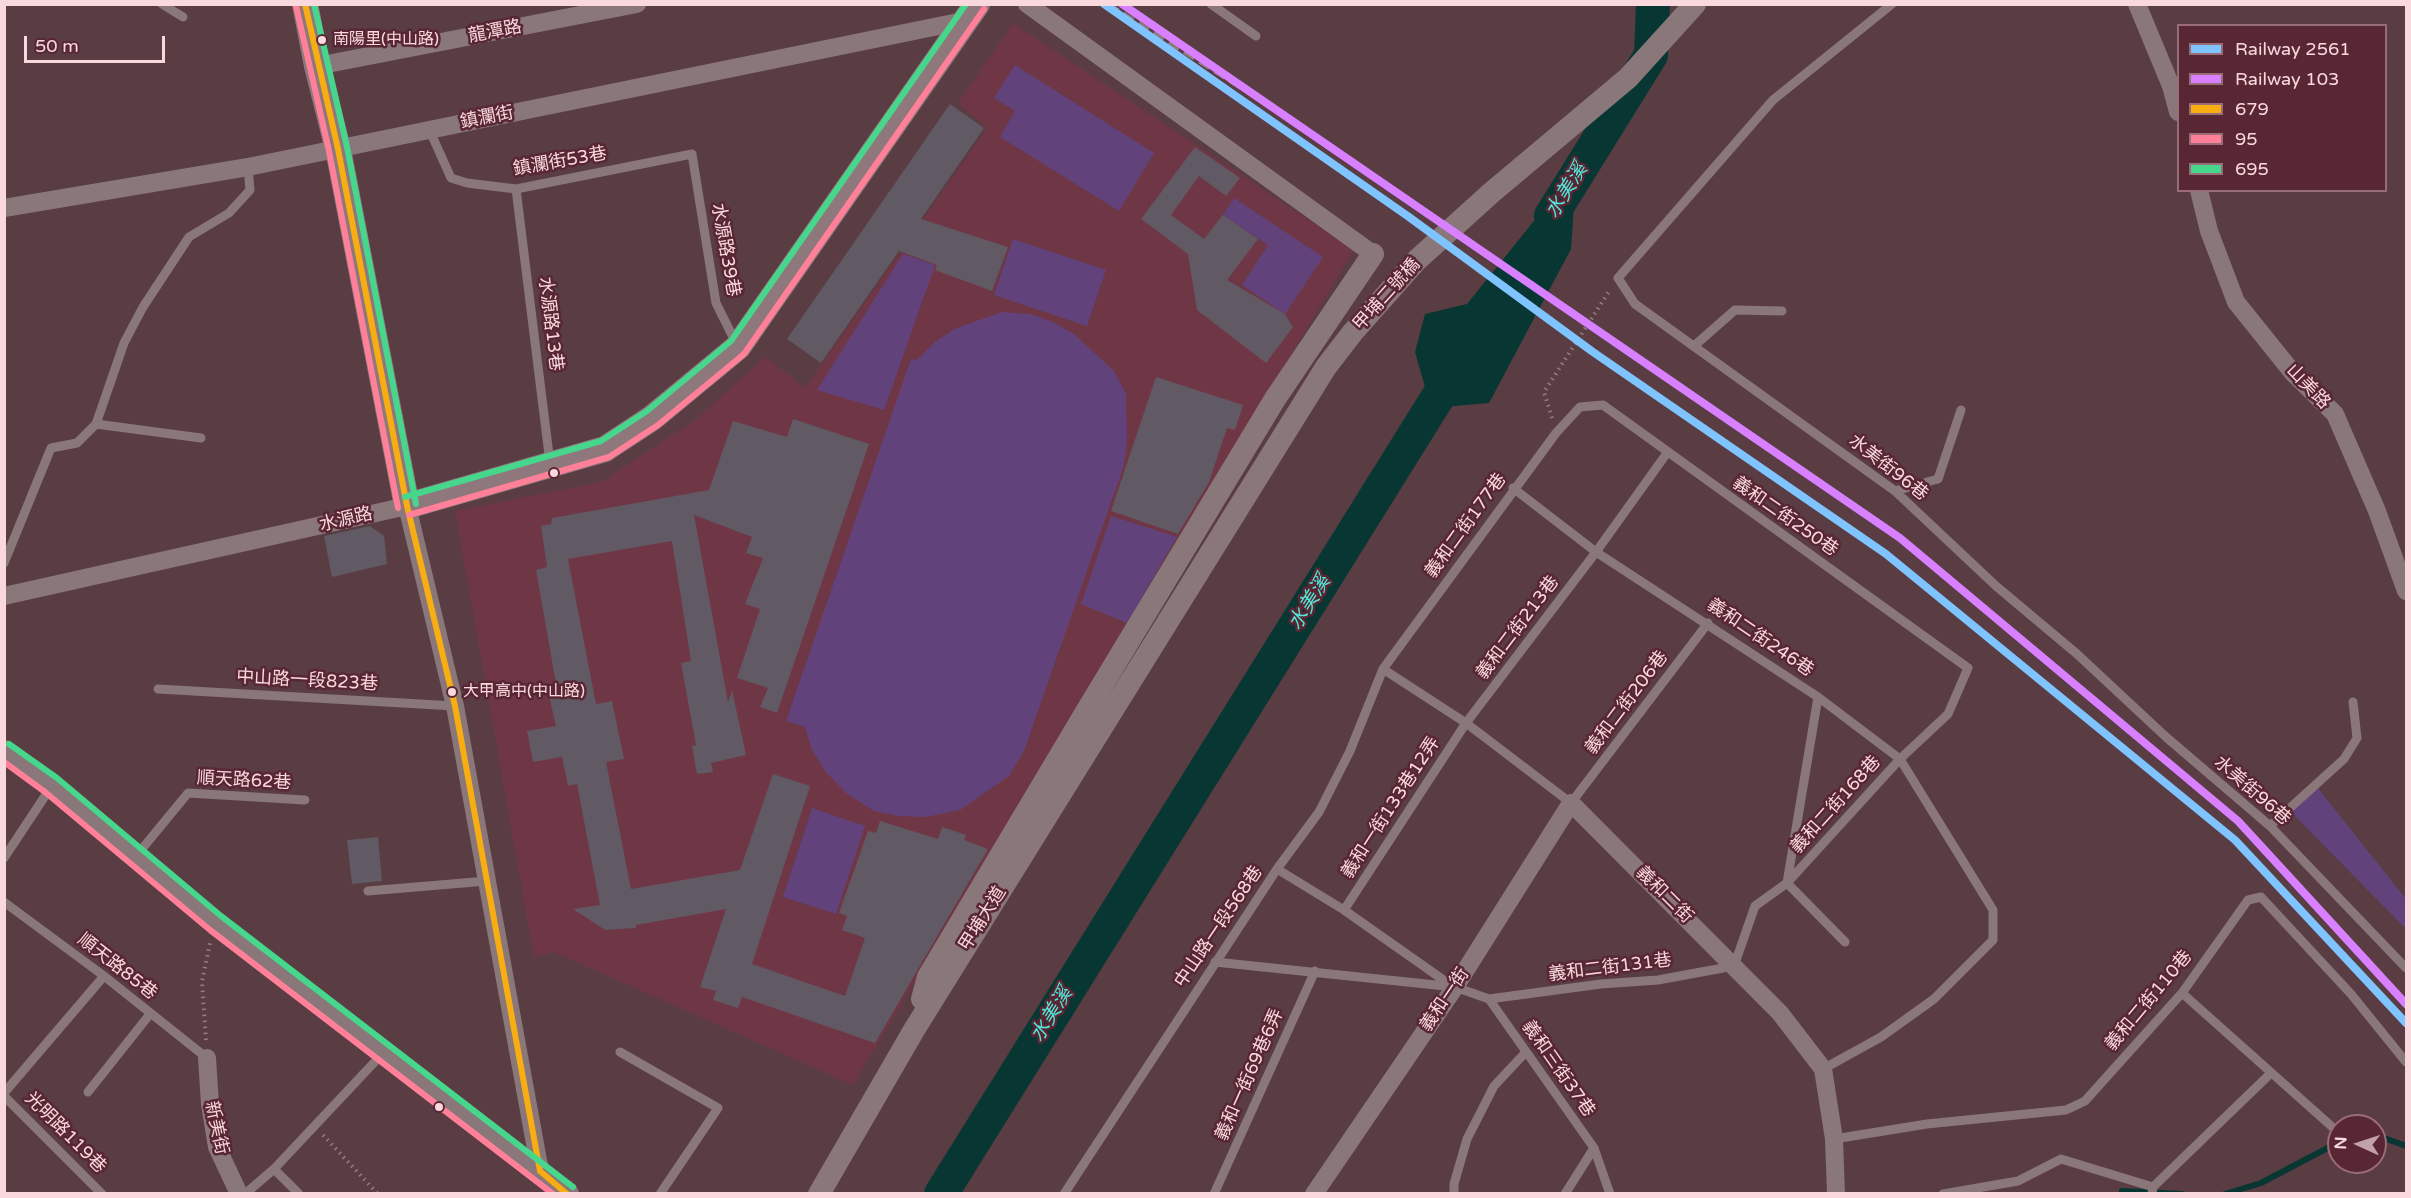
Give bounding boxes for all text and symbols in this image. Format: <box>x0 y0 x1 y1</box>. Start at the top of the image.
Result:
street label: 龍潭路 <box>466 16 524 48</box>
scale bar <box>27 24 168 62</box>
legend <box>2177 24 2387 192</box>
place label: 南陽里(中山路) <box>333 30 439 50</box>
marker: 南陽里(中山路) <box>316 34 328 46</box>
text: 50 m <box>35 35 79 57</box>
text: Railway 2561 <box>2235 38 2351 60</box>
text: Railway 103 <box>2235 68 2339 90</box>
text: 679 <box>2235 98 2269 120</box>
street label: 鎮瀾街 <box>458 102 516 134</box>
text: 95 <box>2235 128 2258 150</box>
street label: 鎮瀾街53巷 <box>512 143 608 181</box>
text: 695 <box>2235 158 2269 180</box>
water label: 水美溪 <box>1541 159 1593 223</box>
street label: 水源路39巷 <box>706 202 744 298</box>
street label: 甲埔二號橋 <box>1349 254 1425 336</box>
street label: 水源路13巷 <box>534 276 566 372</box>
street label: 山美路 <box>2281 360 2335 414</box>
street label: 水美街96巷 <box>1844 430 1932 506</box>
unlabelled marker <box>548 467 560 479</box>
street label: 義和二街177巷 <box>1421 470 1511 582</box>
street label: 義和二街250巷 <box>1728 473 1842 561</box>
street label: 水源路 <box>317 503 375 537</box>
water label: 水美溪 <box>1284 571 1336 635</box>
street label: 義和二街213巷 <box>1472 572 1564 684</box>
street label: 義和二街246巷 <box>1703 594 1817 682</box>
street label: 義和二街206巷 <box>1581 647 1673 759</box>
street label: 中山路一段823巷 <box>236 667 378 695</box>
place label: 大甲高中(中山路) <box>463 682 585 702</box>
marker: 大甲高中(中山路) <box>446 686 458 698</box>
street label: 義和一街133巷12弄 <box>1337 733 1445 883</box>
street label: 義和二街168巷 <box>1787 752 1885 858</box>
street label: 水美街96巷 <box>2209 752 2295 830</box>
street label: 順天路62巷 <box>196 768 292 794</box>
street label: 中山路一段568巷 <box>1170 862 1268 992</box>
street label: 義和二街 <box>1631 862 1697 928</box>
street label: 甲埔大道 <box>955 883 1011 955</box>
street label: 順天路85巷 <box>73 929 161 1005</box>
street label: 義和二街110巷 <box>2101 947 2197 1055</box>
street label: 義和二街131巷 <box>1547 950 1673 986</box>
street label: 義和一街 <box>1416 964 1474 1036</box>
water label: 水美溪 <box>1026 983 1078 1047</box>
street label: 義和一街69巷6弄 <box>1211 1006 1289 1144</box>
street label: 義和三街37巷 <box>1517 1017 1599 1121</box>
street label: 光明路119巷 <box>20 1088 110 1178</box>
street label: 新美街 <box>200 1099 232 1157</box>
unlabelled marker <box>433 1101 445 1113</box>
north arrow <box>2327 1114 2387 1174</box>
text: N <box>2331 1136 2351 1150</box>

